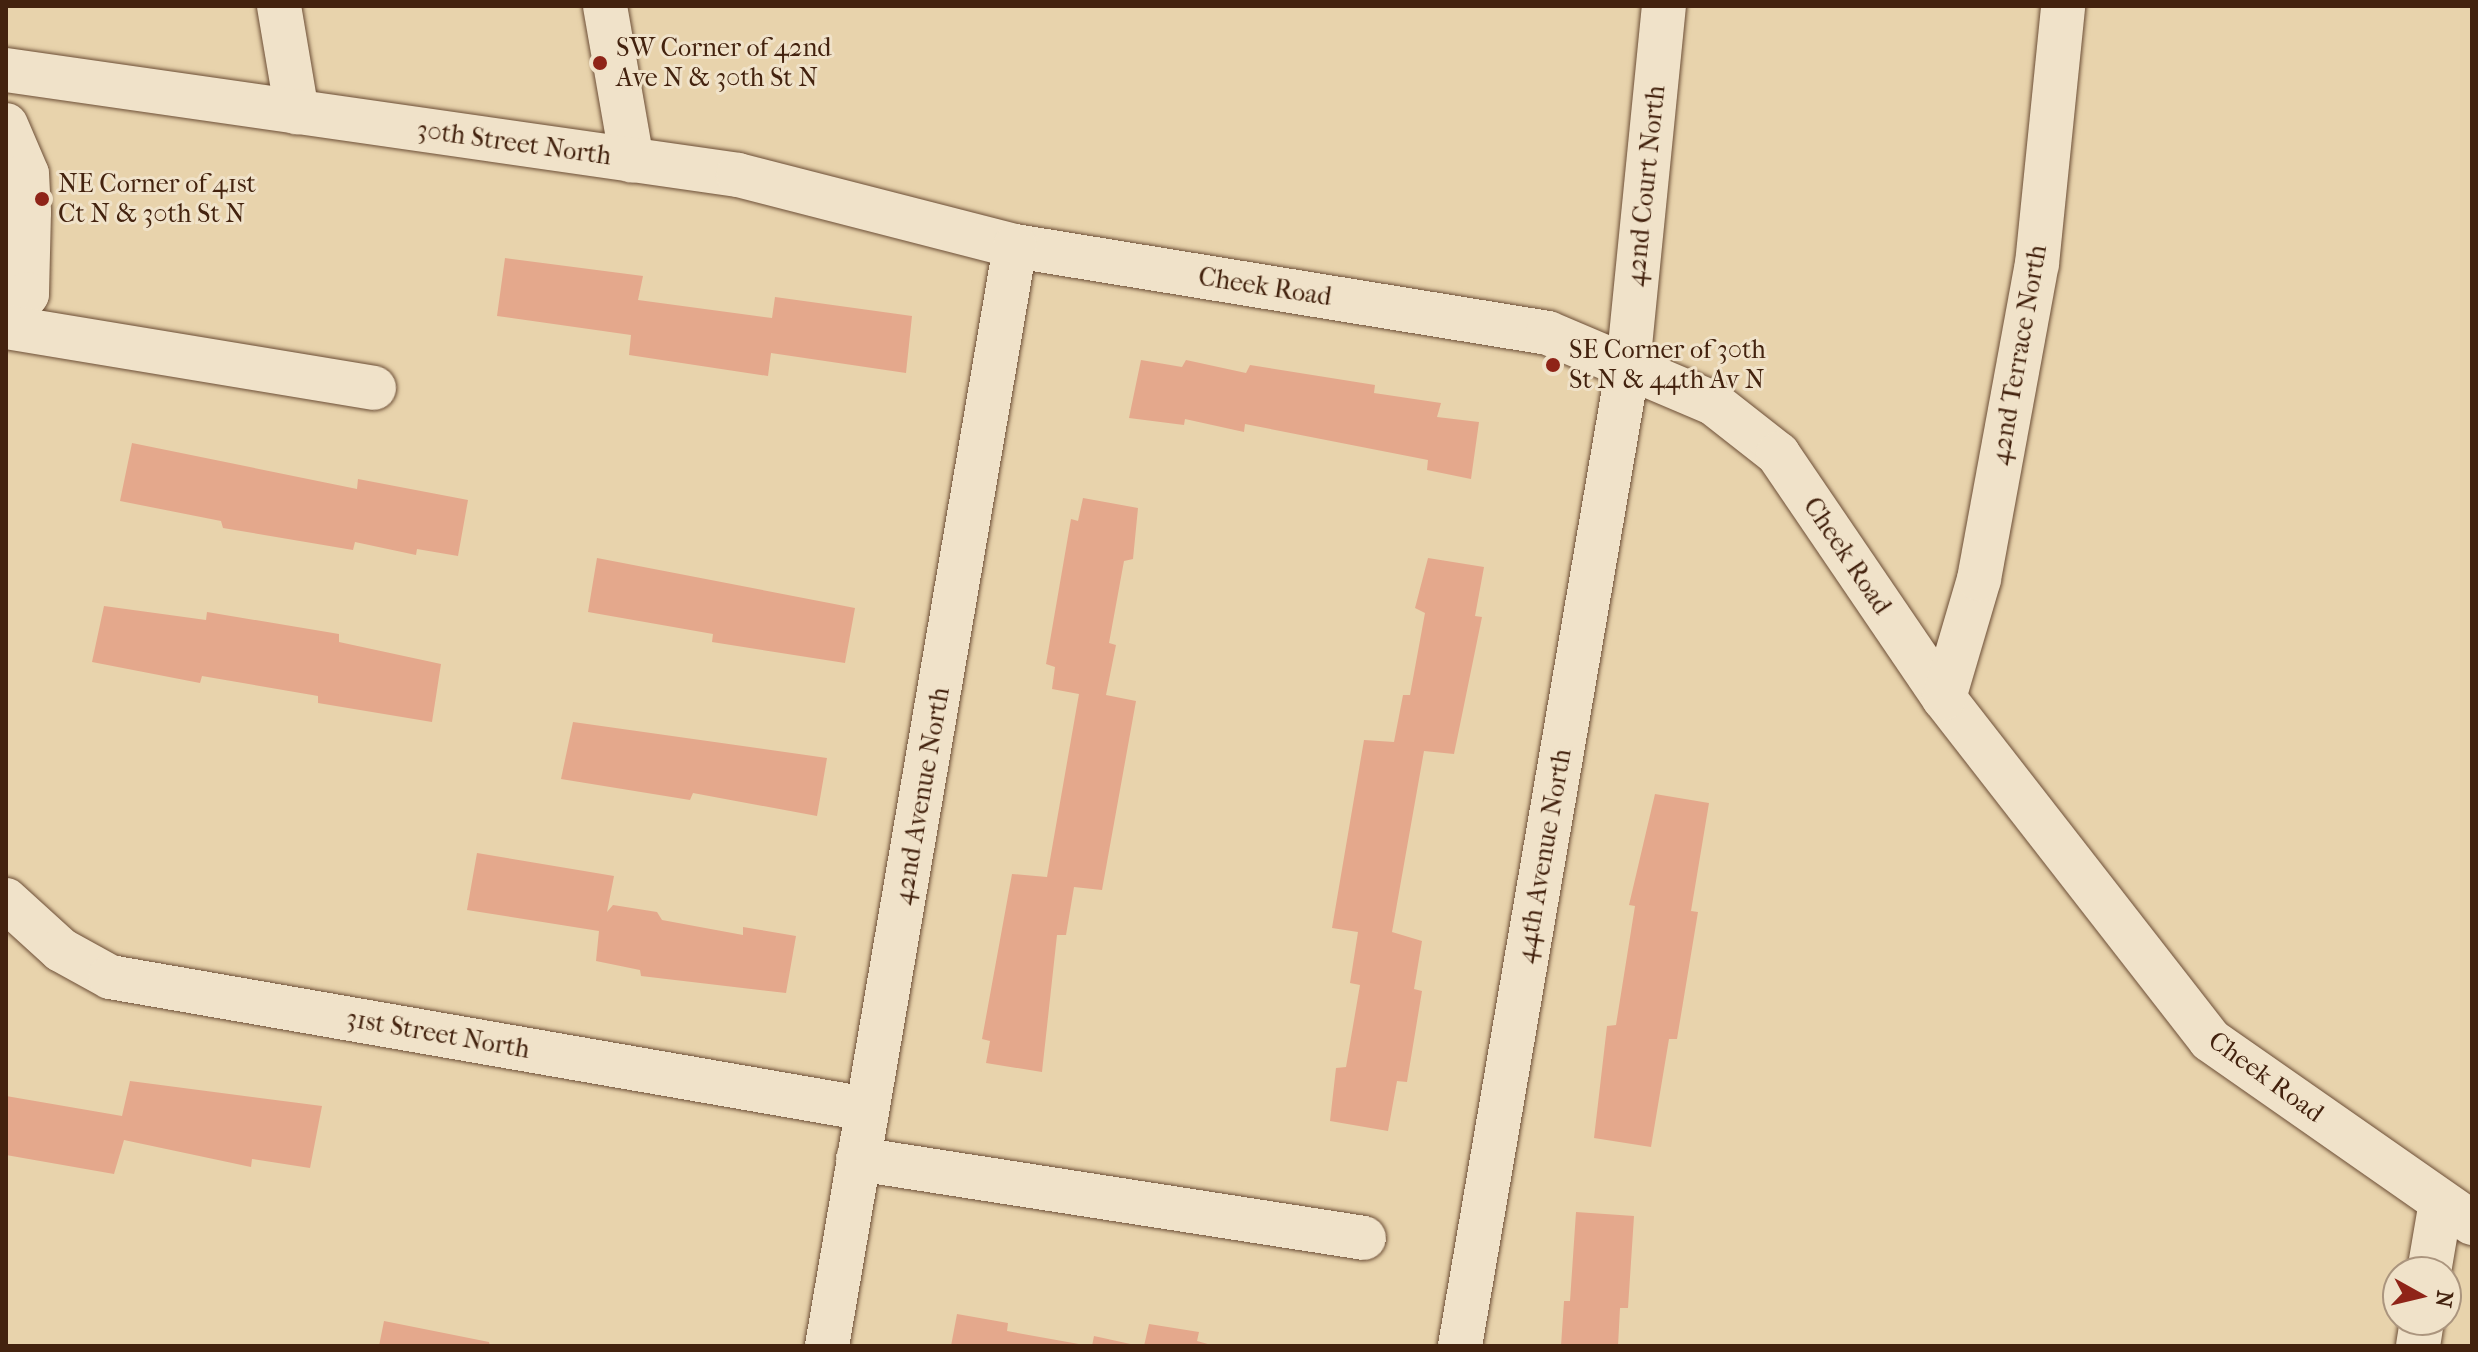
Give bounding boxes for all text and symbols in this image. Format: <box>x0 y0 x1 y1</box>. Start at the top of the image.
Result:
place label: SW Corner of 42nd Ave N & 30th St N <box>616 32 832 94</box>
marker: SW Corner of 42nd Ave N & 30th St N <box>591 54 609 72</box>
street label: 42nd Court North <box>1620 84 1672 288</box>
street label: 30th Street North <box>415 114 613 172</box>
place label: NE Corner of 41st Ct N & 30th St N <box>58 168 256 230</box>
marker: NE Corner of 41st Ct N & 30th St N <box>33 190 51 208</box>
street label: 42nd Terrace North <box>1984 242 2054 468</box>
street label: Cheek Road <box>1196 261 1334 313</box>
place label: SE Corner of 30th St N & 44th Av N <box>1569 334 1766 396</box>
marker: SE Corner of 30th St N & 44th Av N <box>1544 356 1562 374</box>
street label: Cheek Road <box>1796 492 1898 620</box>
street label: 42nd Avenue North <box>888 685 956 907</box>
street label: 44th Avenue North <box>1510 746 1578 966</box>
street label: 31st Street North <box>344 1002 532 1066</box>
street label: Cheek Road <box>2202 1025 2330 1129</box>
north arrow <box>2382 1256 2462 1336</box>
text: N <box>2430 1289 2458 1309</box>

